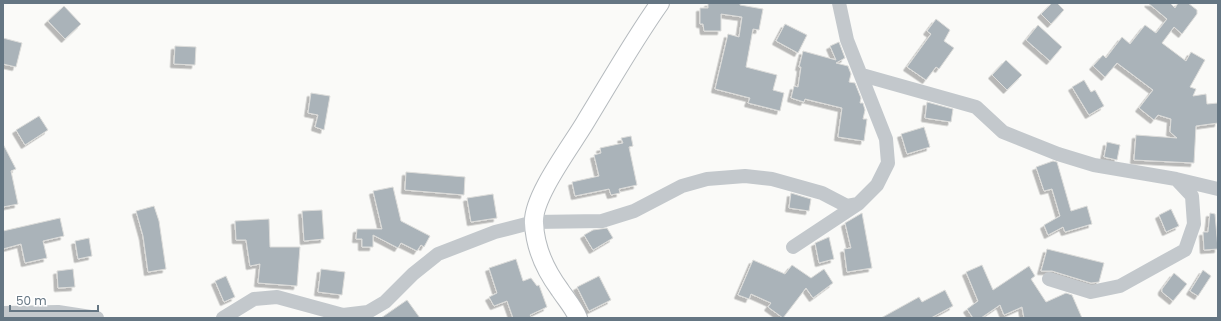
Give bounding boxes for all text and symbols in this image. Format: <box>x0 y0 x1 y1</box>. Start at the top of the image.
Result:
scale bar <box>10 287 98 313</box>
text: 50 m <box>16 292 47 309</box>

